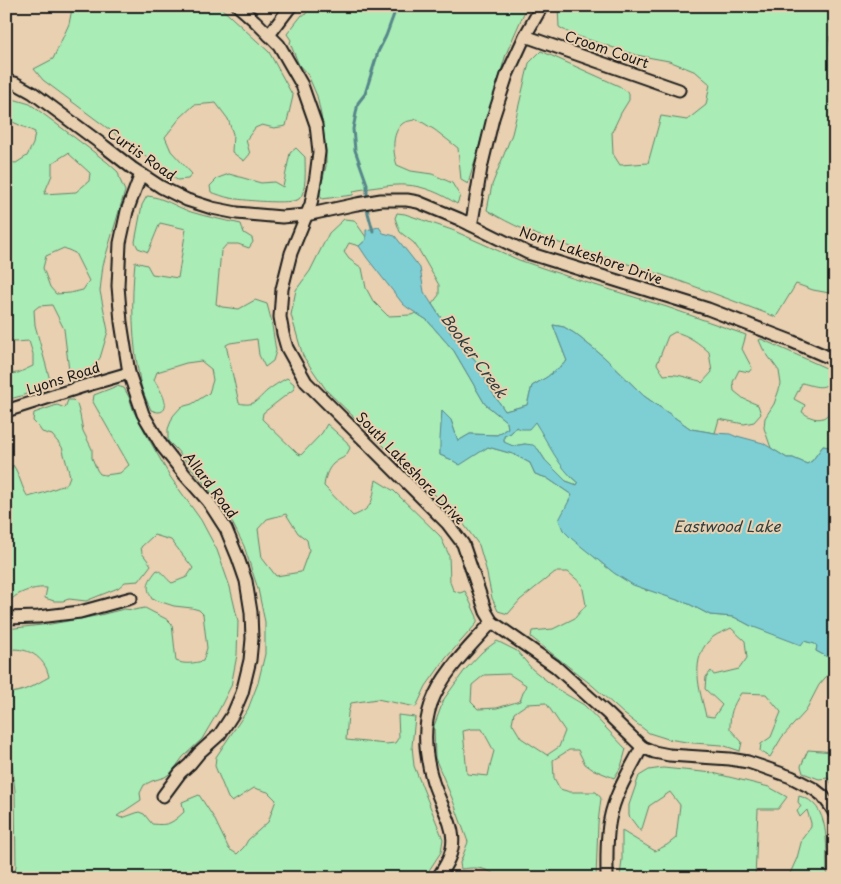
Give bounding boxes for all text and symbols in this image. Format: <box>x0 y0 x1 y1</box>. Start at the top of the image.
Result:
street label: Croom Court <box>562 25 652 73</box>
street label: Curtis Road <box>103 122 181 186</box>
street label: North Lakeshore Drive <box>517 221 665 289</box>
water label: Booker Creek <box>436 308 514 403</box>
street label: Lyons Road <box>23 356 103 400</box>
street label: South Lakeshore Drive <box>352 407 471 529</box>
street label: Allard Road <box>179 447 243 523</box>
water label: Eastwood Lake <box>674 514 781 537</box>

